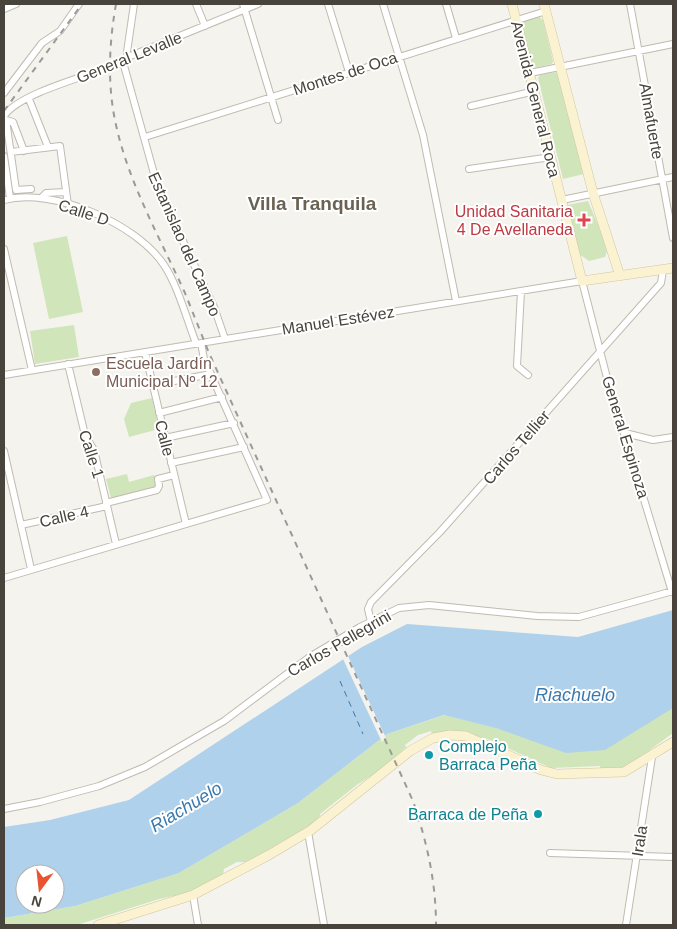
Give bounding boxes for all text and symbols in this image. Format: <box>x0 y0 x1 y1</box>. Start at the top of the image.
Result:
street label: Avenida General Roca <box>508 19 563 179</box>
street label: General Levalle <box>74 29 184 86</box>
street label: Montes de Oca <box>291 49 399 98</box>
street label: Almafuerte <box>636 82 667 161</box>
street label: Estanislao del Campo <box>145 170 224 319</box>
district label: Villa Tranquila <box>248 193 377 214</box>
street label: Calle D <box>56 196 111 229</box>
place label: Unidad Sanitaria 4 De Avellaneda <box>455 203 573 238</box>
marker: Unidad Sanitaria 4 De Avellaneda <box>577 213 591 227</box>
street label: Manuel Estévez <box>281 303 396 338</box>
place label: Escuela Jardín Municipal Nº 12 <box>106 355 218 390</box>
marker: Escuela Jardín Municipal Nº 12 <box>90 366 102 378</box>
street label: General Espinoza <box>599 374 652 501</box>
street label: Carlos Tellier <box>480 406 553 488</box>
street label: Calle <box>152 418 177 458</box>
street label: Calle 1 <box>76 428 107 481</box>
street label: Calle 4 <box>38 503 90 530</box>
street label: Carlos Pellegrini <box>285 607 394 680</box>
water label: Riachuelo <box>535 685 615 705</box>
place label: Complejo Barraca Peña <box>439 738 537 773</box>
marker: Complejo Barraca Peña <box>423 749 435 761</box>
water label: Riachuelo <box>147 778 225 836</box>
place label: Barraca de Peña <box>408 806 528 823</box>
marker: Barraca de Peña <box>532 808 544 820</box>
street label: Irala <box>629 824 650 858</box>
north arrow <box>15 864 65 914</box>
text: N <box>30 893 44 911</box>

